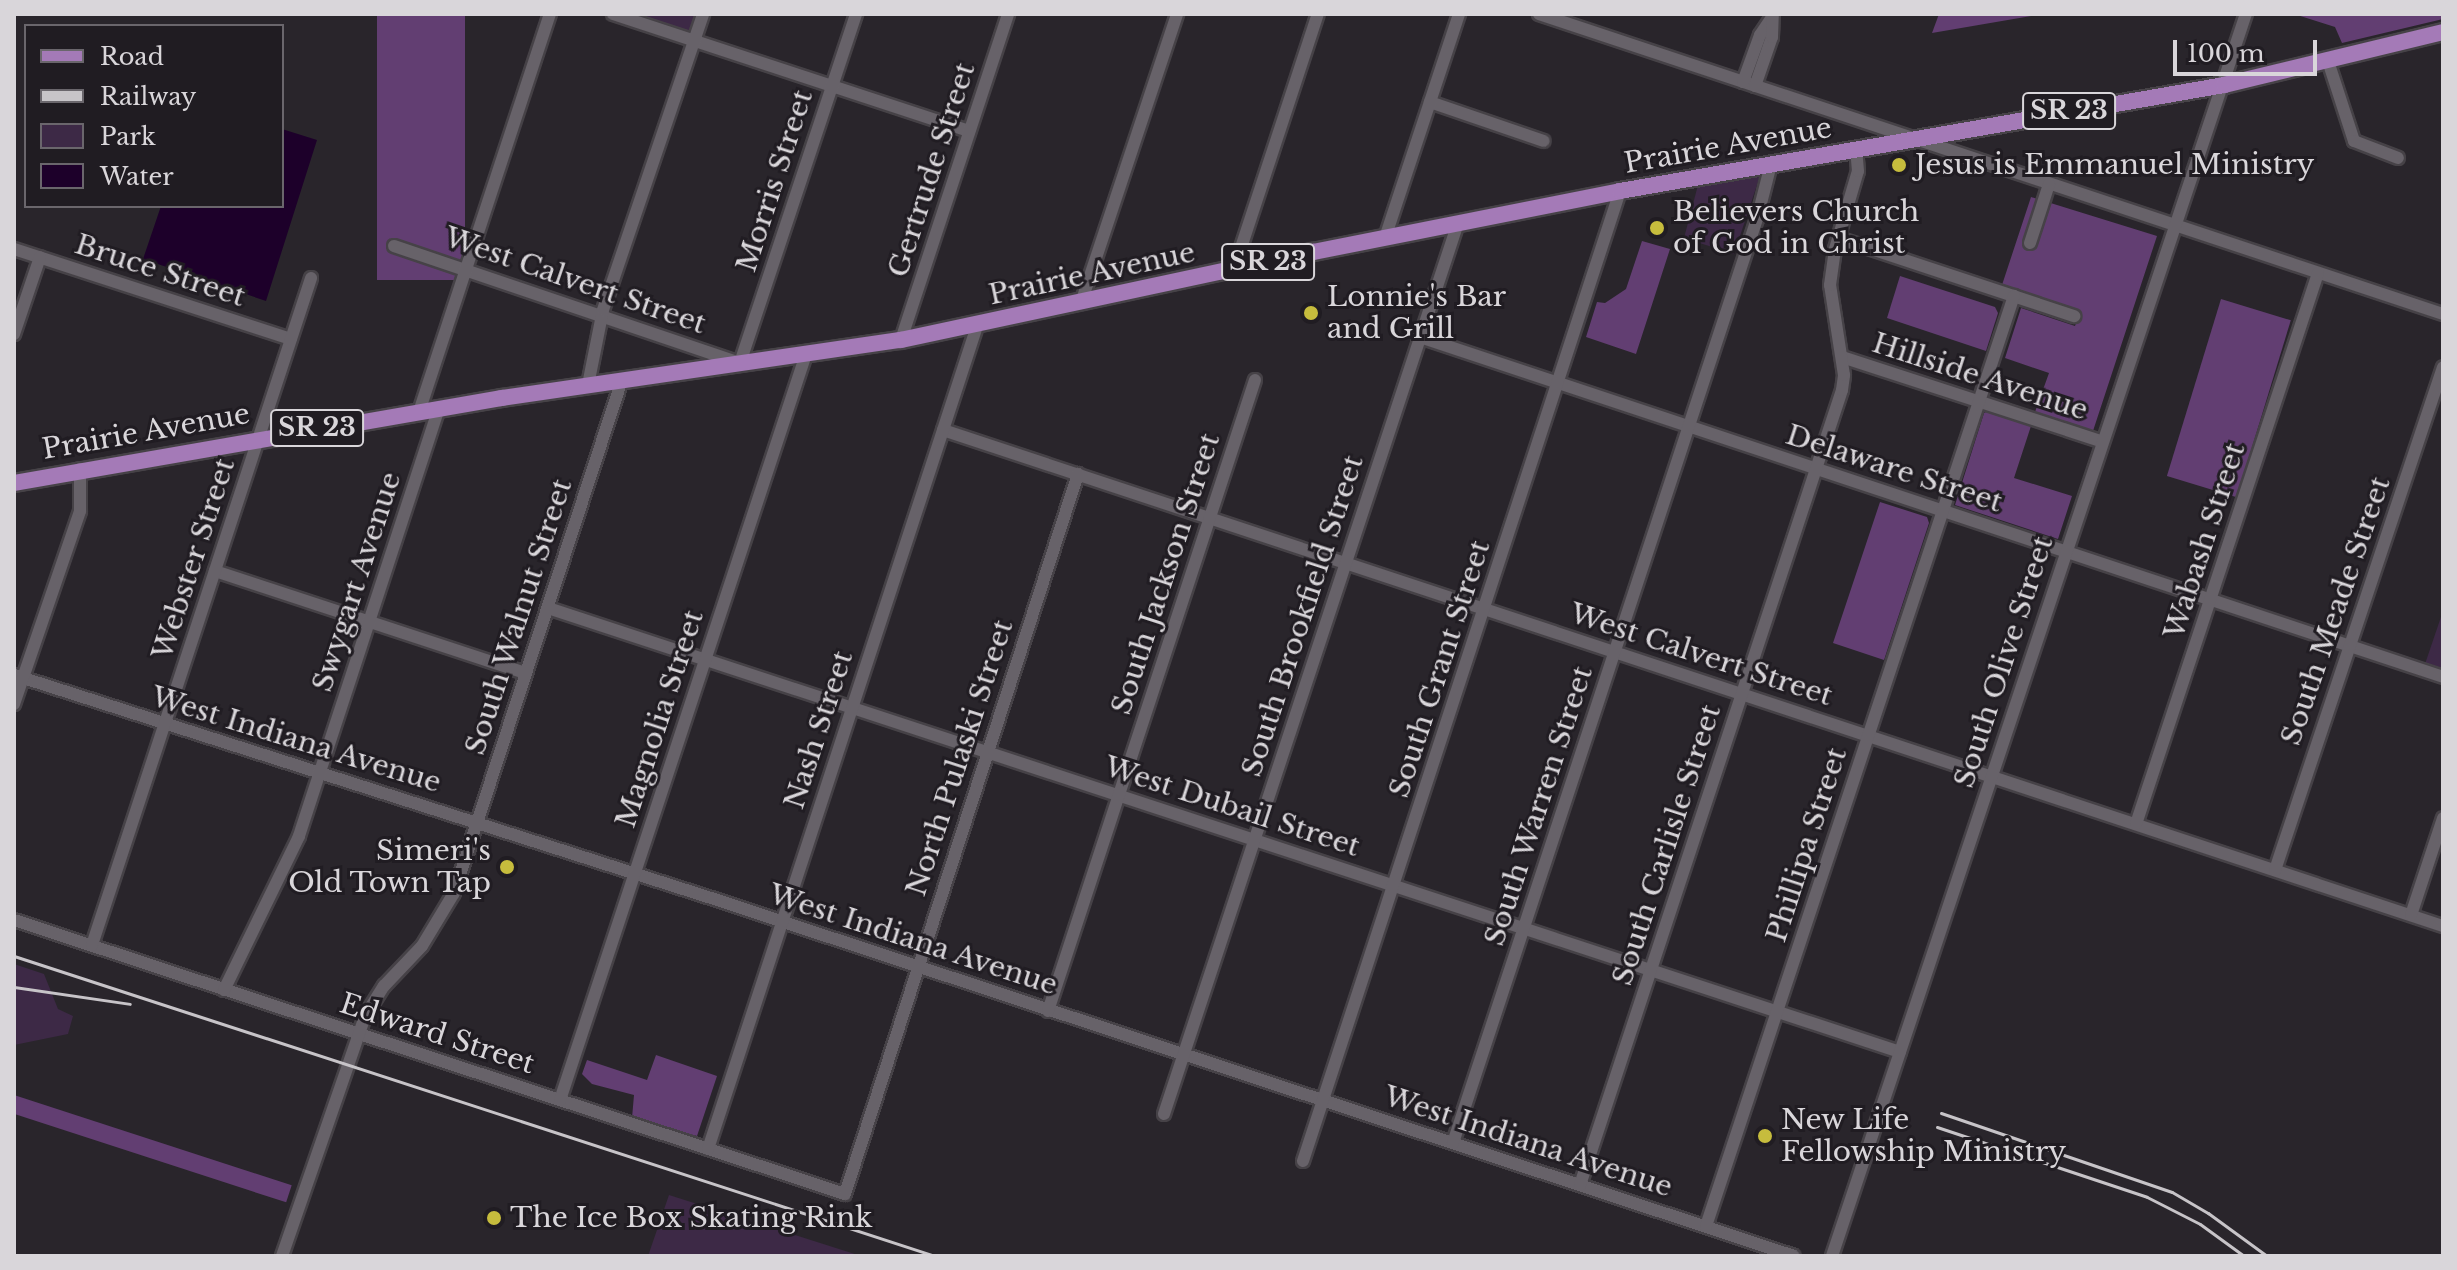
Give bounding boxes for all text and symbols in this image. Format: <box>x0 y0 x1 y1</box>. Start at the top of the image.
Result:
legend <box>24 24 284 208</box>
scale bar <box>2177 24 2321 74</box>
text: 100 m <box>2187 39 2265 68</box>
text: Road <box>100 42 164 71</box>
street label: Gertrude Street <box>881 58 983 282</box>
text: Railway <box>100 82 196 111</box>
street label: Morris Street <box>730 86 820 276</box>
road number: SR 23 <box>2021 89 2117 133</box>
street label: Prairie Avenue <box>1621 111 1835 181</box>
text: Park <box>100 122 156 151</box>
place label: Jesus is Emmanuel Ministry <box>1915 148 2315 182</box>
marker: Jesus is Emmanuel Ministry <box>1890 156 1908 174</box>
text: Water <box>100 162 174 191</box>
place label: Believers Church of God in Christ <box>1673 195 1919 261</box>
marker: Believers Church of God in Christ <box>1648 219 1666 237</box>
street label: West Calvert Street <box>440 221 710 341</box>
street label: Bruce Street <box>71 228 249 314</box>
street label: Prairie Avenue <box>985 236 1199 312</box>
road number: SR 23 <box>1220 240 1316 284</box>
place label: Lonnie's Bar and Grill <box>1327 280 1506 346</box>
marker: Lonnie's Bar and Grill <box>1302 304 1320 322</box>
street label: Hillside Avenue <box>1868 326 2092 428</box>
street label: Prairie Avenue <box>39 397 253 467</box>
road number: SR 23 <box>269 406 365 450</box>
street label: Delaware Street <box>1782 418 2006 520</box>
street label: South Jackson Street <box>1105 429 1227 719</box>
street label: Wabash Street <box>2157 439 2253 643</box>
street label: South Brookfield Street <box>1235 451 1371 781</box>
street label: Webster Street <box>146 454 242 664</box>
street label: Swygart Avenue <box>306 468 408 696</box>
street label: South Meade Street <box>2274 472 2398 750</box>
street label: South Walnut Street <box>458 474 580 760</box>
street label: South Olive Street <box>1947 532 2061 792</box>
street label: South Grant Street <box>1383 536 1497 802</box>
street label: West Calvert Street <box>1566 597 1836 713</box>
street label: Magnolia Street <box>609 606 711 832</box>
street label: North Pulaski Street <box>899 616 1021 900</box>
street label: Nash Street <box>778 647 860 813</box>
street label: South Warren Street <box>1478 661 1600 951</box>
street label: West Indiana Avenue <box>146 680 446 800</box>
street label: South Carlisle Street <box>1606 700 1728 990</box>
street label: Phillipa Street <box>1760 743 1854 947</box>
street label: West Dubail Street <box>1100 750 1364 864</box>
place label: Simeri's Old Town Tap <box>286 834 491 900</box>
marker: Simeri's Old Town Tap <box>498 858 516 876</box>
street label: West Indiana Avenue <box>764 877 1062 1003</box>
street label: Edward Street <box>336 987 538 1081</box>
street label: West Indiana Avenue <box>1379 1079 1677 1205</box>
place label: New Life Fellowship Ministry <box>1781 1103 2066 1169</box>
marker: New Life Fellowship Ministry <box>1756 1127 1774 1145</box>
place label: The Ice Box Skating Rink <box>510 1201 873 1235</box>
marker: The Ice Box Skating Rink <box>485 1209 503 1227</box>

